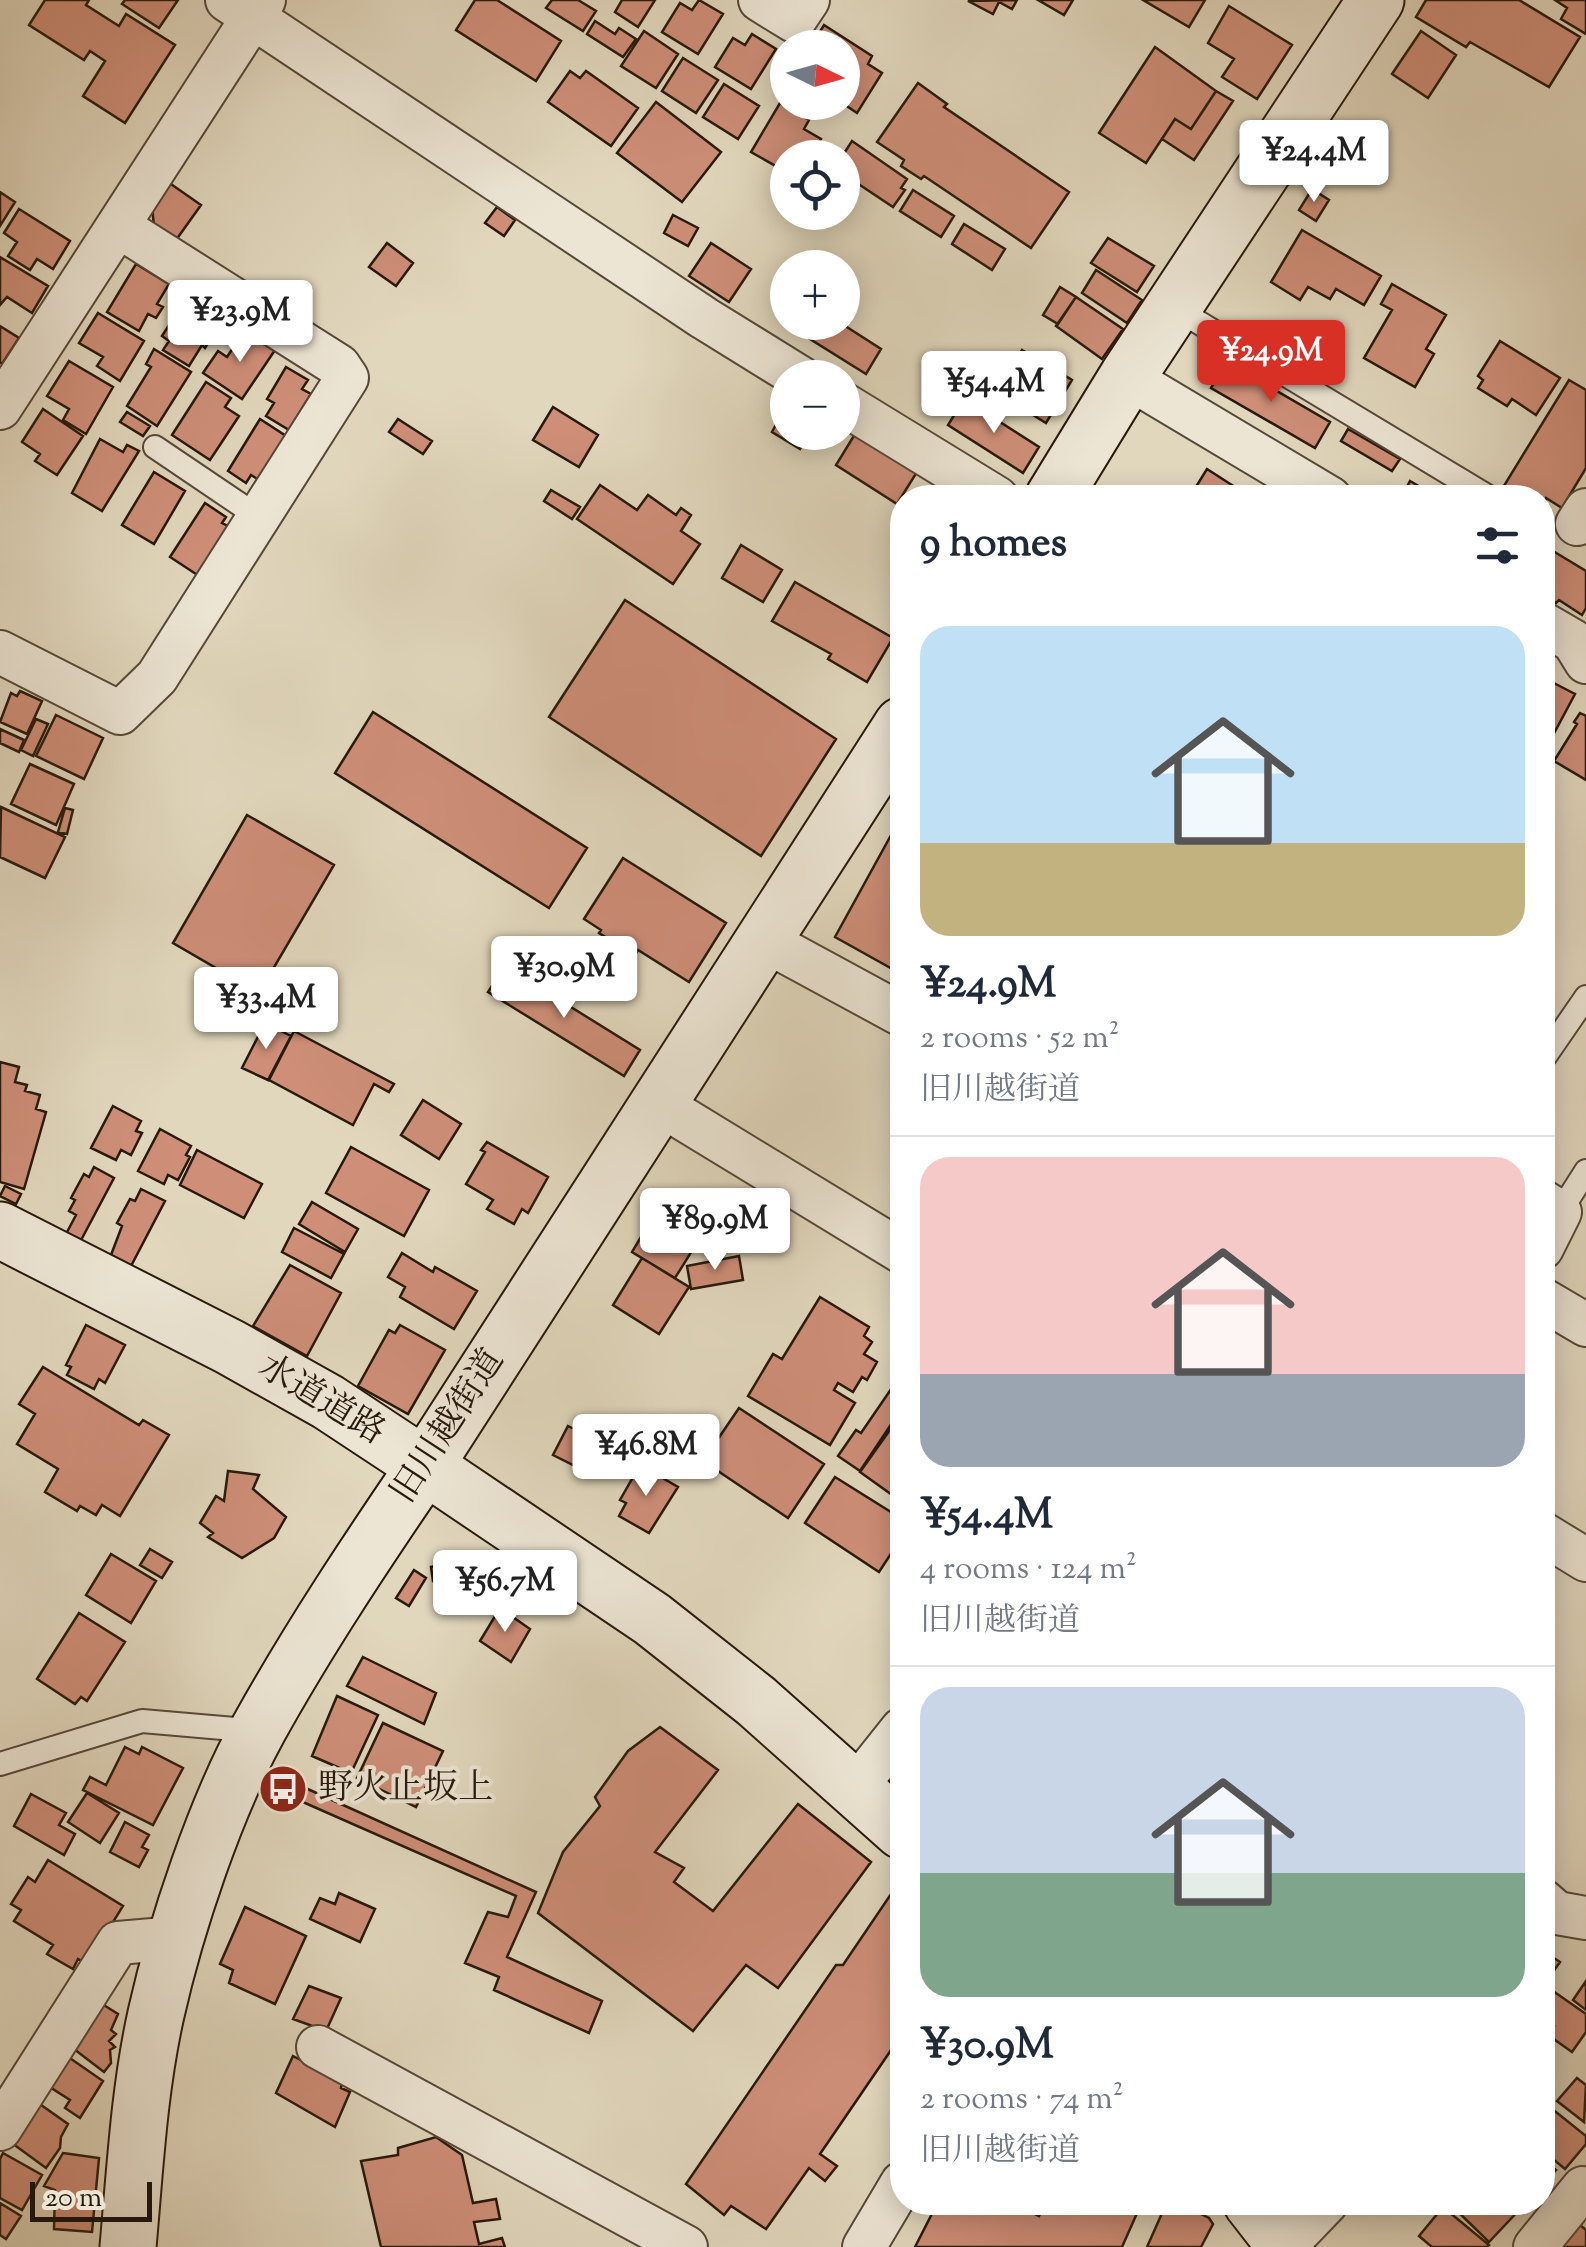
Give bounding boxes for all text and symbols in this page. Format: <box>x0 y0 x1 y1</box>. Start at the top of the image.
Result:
north arrow <box>770 30 860 120</box>
map controls <box>770 30 860 450</box>
pin: ¥24.4M <box>1233 120 1395 205</box>
text: ¥24.4M <box>1262 129 1367 175</box>
button: locate <box>770 140 860 230</box>
button: + <box>770 250 860 340</box>
pin: ¥23.9M <box>159 280 321 365</box>
text: ¥23.9M <box>190 289 290 335</box>
pin: ¥24.9M <box>1190 320 1352 405</box>
text: ¥24.9M <box>1219 329 1323 375</box>
pin: ¥54.4M <box>913 351 1075 436</box>
button: − <box>770 360 860 450</box>
text: ¥54.4M <box>943 360 1045 406</box>
text: 9 homes <box>920 515 1067 575</box>
icon: filters <box>1470 518 1525 573</box>
icon: home <box>1133 691 1313 871</box>
pin: ¥30.9M <box>483 936 645 1021</box>
text: ¥30.9M <box>513 945 615 991</box>
text: ¥24.9M <box>920 956 1056 1016</box>
pin: ¥33.4M <box>185 967 347 1052</box>
text: ¥33.4M <box>216 976 316 1022</box>
text: 2 rooms · 52 m² <box>920 1016 1120 1062</box>
text: 旧川越街道 <box>920 1068 1080 1114</box>
pin: ¥89.9M <box>634 1188 796 1273</box>
text: ¥89.9M <box>662 1197 768 1243</box>
icon: home <box>1133 1222 1313 1402</box>
street label: 旧川越街道 <box>380 1340 518 1514</box>
street label: 水道道路 <box>248 1343 394 1459</box>
pin: ¥46.8M <box>565 1414 727 1499</box>
text: ¥46.8M <box>594 1423 698 1469</box>
text: ¥54.4M <box>920 1487 1053 1547</box>
text: 4 rooms · 124 m² <box>920 1547 1137 1593</box>
pin: ¥56.7M <box>424 1550 586 1635</box>
text: ¥56.7M <box>455 1559 555 1605</box>
text: 旧川越街道 <box>920 1599 1080 1645</box>
icon: home <box>1133 1752 1313 1932</box>
bus stop icon: 野火止坂上 <box>257 1763 309 1815</box>
place label: 野火止坂上 <box>318 1764 493 1815</box>
text: ¥30.9M <box>920 2017 1053 2077</box>
text: 2 rooms · 74 m² <box>920 2077 1124 2123</box>
text: 旧川越街道 <box>920 2129 1080 2175</box>
scale bar <box>30 2177 152 2222</box>
text: 20 m <box>45 2179 102 2219</box>

